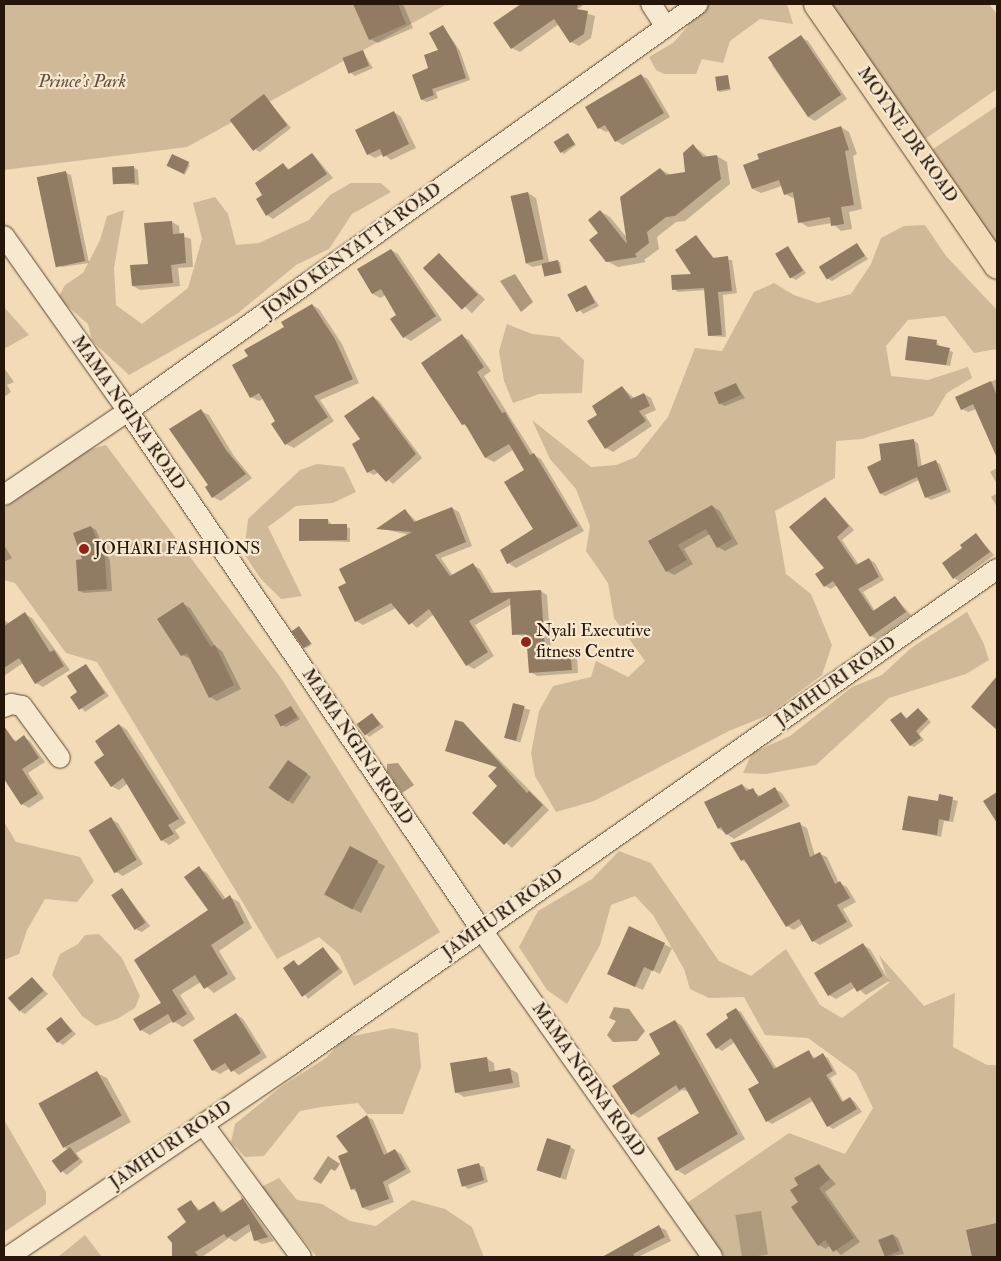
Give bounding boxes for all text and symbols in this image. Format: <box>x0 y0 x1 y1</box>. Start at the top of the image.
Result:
street label: MOYNE DR ROAD <box>852 63 962 207</box>
park label: Prince's Park <box>38 71 126 93</box>
street label: JOMO KENYATTA ROAD <box>258 179 446 323</box>
street label: MAMA NGINA ROAD <box>66 332 190 494</box>
place label: JOHARI FASHIONS <box>94 538 260 560</box>
marker: JOHARI FASHIONS <box>78 543 90 555</box>
place label: Nyali Executive fitness Centre <box>536 621 651 664</box>
street label: JAMHURI ROAD <box>771 632 901 732</box>
marker: Nyali Executive fitness Centre <box>520 636 532 648</box>
street label: MAMA NGINA ROAD <box>297 665 417 829</box>
street label: JAMHURI ROAD <box>438 864 568 964</box>
street label: MAMA NGINA ROAD <box>526 999 650 1161</box>
street label: JAMHURI ROAD <box>106 1096 236 1194</box>

